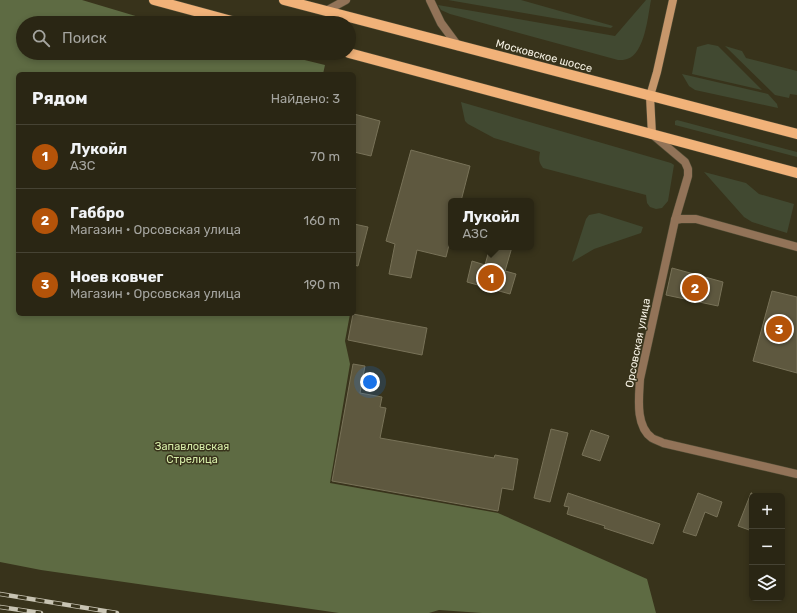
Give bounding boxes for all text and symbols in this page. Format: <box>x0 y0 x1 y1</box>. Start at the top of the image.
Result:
search box <box>16 16 356 60</box>
icon: search <box>30 27 52 49</box>
text: Поиск <box>62 29 107 47</box>
street label: Московское шоссе <box>494 37 594 75</box>
text: Рядом <box>32 88 88 108</box>
text: Найдено: 3 <box>271 91 340 106</box>
text: Лукойл <box>70 140 127 158</box>
text: 1 <box>42 149 48 164</box>
text: 70 m <box>310 149 340 164</box>
text: АЗС <box>70 158 95 173</box>
popup <box>448 198 534 250</box>
text: Габбро <box>70 204 124 222</box>
text: Лукойл <box>462 208 520 226</box>
text: 2 <box>41 213 49 228</box>
text: 160 m <box>304 213 340 228</box>
text: Магазин · Орсовская улица <box>70 222 241 237</box>
text: АЗС <box>462 226 488 241</box>
pin: 1 <box>478 263 504 293</box>
text: Ноев ковчег <box>70 268 163 286</box>
pin: 2 <box>682 273 708 303</box>
text: 3 <box>41 277 49 292</box>
text: 190 m <box>304 277 340 292</box>
text: Магазин · Орсовская улица <box>70 286 241 301</box>
street label: Орсовская улица <box>623 297 653 389</box>
pin: 3 <box>766 314 792 344</box>
your location <box>360 372 380 392</box>
park label: Запавловская Стрелица <box>155 440 229 466</box>
map controls <box>749 493 785 601</box>
button: + <box>749 493 785 529</box>
button: − <box>749 529 785 565</box>
button: layers <box>749 565 785 601</box>

